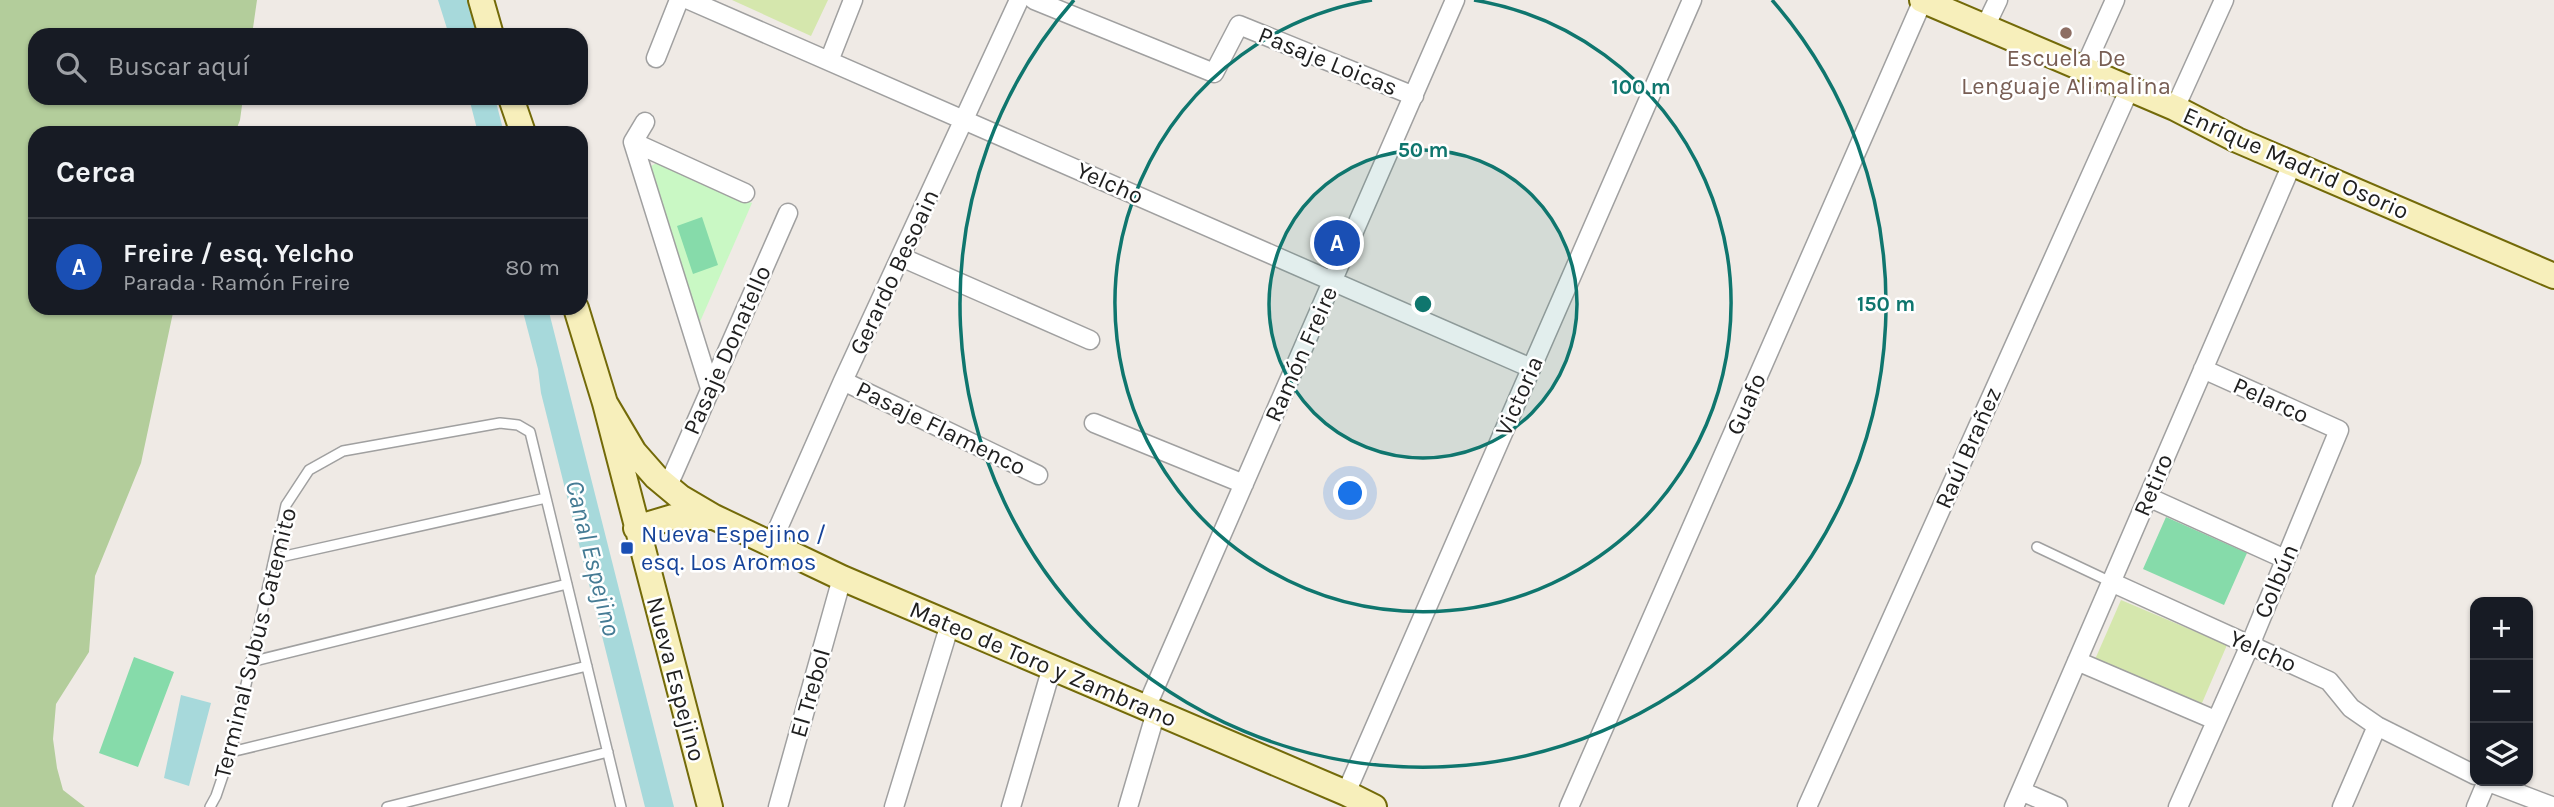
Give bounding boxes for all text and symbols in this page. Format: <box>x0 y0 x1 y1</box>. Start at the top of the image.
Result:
street label: Pasaje Loicas <box>1254 20 1402 102</box>
marker: Escuela De Lenguaje Alimalina <box>2058 25 2074 41</box>
search box <box>28 28 588 105</box>
place label: Escuela De Lenguaje Alimalina <box>1961 44 2171 100</box>
icon: search <box>52 48 90 86</box>
text: Buscar aquí <box>108 51 250 82</box>
text: 100 m <box>1611 75 1671 99</box>
street label: Enrique Madrid Osorio <box>2179 101 2413 225</box>
text: 50 m <box>1398 138 1448 162</box>
text: Cerca <box>56 154 136 190</box>
street label: Yelcho <box>1072 156 1148 210</box>
street label: Gerardo Besoain <box>843 185 945 359</box>
pin: A <box>1314 217 1360 269</box>
text: Freire / esq. Yelcho <box>123 238 354 269</box>
text: A <box>72 254 86 281</box>
text: 80 m <box>505 254 560 281</box>
street label: Pasaje Donatello <box>677 261 777 439</box>
text: Parada · Ramón Freire <box>123 269 350 296</box>
street label: Ramón Freire <box>1259 282 1343 426</box>
centre of rings <box>1411 292 1435 316</box>
text: 150 m <box>1857 292 1915 316</box>
street label: Victoria <box>1489 352 1549 440</box>
street label: Guafo <box>1720 369 1772 439</box>
street label: Pelarco <box>2229 371 2313 429</box>
street label: Pasaje Flamenco <box>852 375 1030 481</box>
street label: Raúl Brañez <box>1929 383 2007 513</box>
street label: Retiro <box>2127 450 2179 520</box>
your location <box>1333 476 1367 510</box>
water label: Canal Espejino <box>559 477 627 639</box>
street label: Terminal Subus Catemito <box>208 505 302 781</box>
place label: Nueva Espejino / esq. Los Aromos <box>641 520 826 576</box>
marker: Nueva Espejino / esq. Los Aromos <box>619 540 635 556</box>
street label: Colbún <box>2248 540 2304 622</box>
street label: Nueva Espejino <box>641 594 711 764</box>
street label: Mateo de Toro y Zambrano <box>905 595 1181 733</box>
map controls <box>2470 597 2533 786</box>
button: + <box>2470 597 2533 660</box>
street label: Yelcho <box>2225 624 2301 678</box>
street label: El Trebol <box>784 645 836 741</box>
button: − <box>2470 660 2533 723</box>
button: layers <box>2470 723 2533 786</box>

